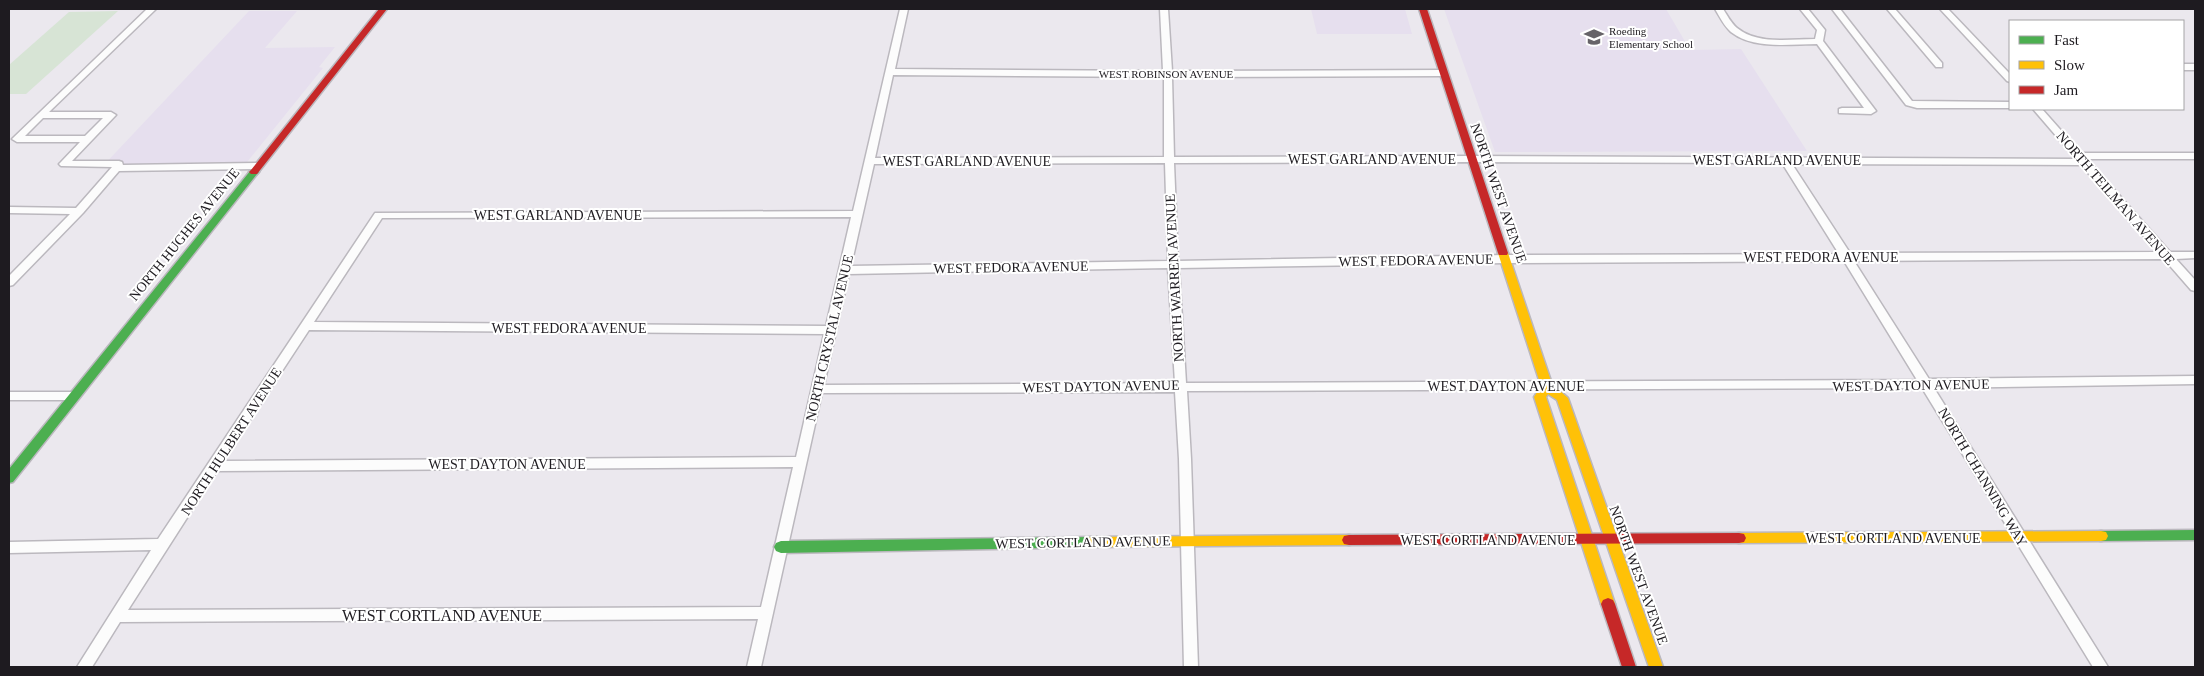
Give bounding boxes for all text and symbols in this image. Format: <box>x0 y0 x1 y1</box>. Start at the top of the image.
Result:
legend <box>2009 20 2184 110</box>
place label: Roeding Elementary School <box>1609 25 1693 50</box>
school or university icon: Roeding Elementary School <box>1583 26 1605 48</box>
text: Fast <box>2054 32 2080 48</box>
text: Slow <box>2054 57 2085 73</box>
street label: WEST ROBINSON AVENUE <box>1099 68 1234 80</box>
text: Jam <box>2054 82 2078 98</box>
street label: NORTH WEST AVENUE <box>1468 121 1530 265</box>
street label: NORTH TEILMAN AVENUE <box>2054 128 2178 268</box>
street label: WEST GARLAND AVENUE <box>1288 152 1456 167</box>
street label: WEST GARLAND AVENUE <box>1693 153 1861 168</box>
street label: WEST GARLAND AVENUE <box>883 154 1051 169</box>
street label: NORTH HUGHES AVENUE <box>126 165 242 304</box>
street label: NORTH WARREN AVENUE <box>1163 194 1186 362</box>
street label: WEST GARLAND AVENUE <box>474 208 642 223</box>
street label: WEST FEDORA AVENUE <box>1743 250 1899 265</box>
street label: WEST FEDORA AVENUE <box>1338 252 1494 269</box>
street label: NORTH CRYSTAL AVENUE <box>803 253 856 423</box>
street label: WEST FEDORA AVENUE <box>933 259 1089 276</box>
street label: WEST FEDORA AVENUE <box>491 321 647 336</box>
street label: NORTH HULBERT AVENUE <box>178 365 285 518</box>
street label: WEST DAYTON AVENUE <box>1832 377 1990 394</box>
street label: WEST DAYTON AVENUE <box>1022 378 1180 395</box>
street label: WEST DAYTON AVENUE <box>1427 379 1585 394</box>
street label: NORTH CHANNING WAY <box>1935 405 2030 549</box>
street label: WEST DAYTON AVENUE <box>428 457 586 472</box>
street label: NORTH WEST AVENUE <box>1606 504 1671 647</box>
street label: WEST CORTLAND AVENUE <box>1805 531 1981 546</box>
street label: WEST CORTLAND AVENUE <box>995 533 1171 552</box>
street label: WEST CORTLAND AVENUE <box>1400 533 1576 548</box>
street label: WEST CORTLAND AVENUE <box>342 607 542 624</box>

